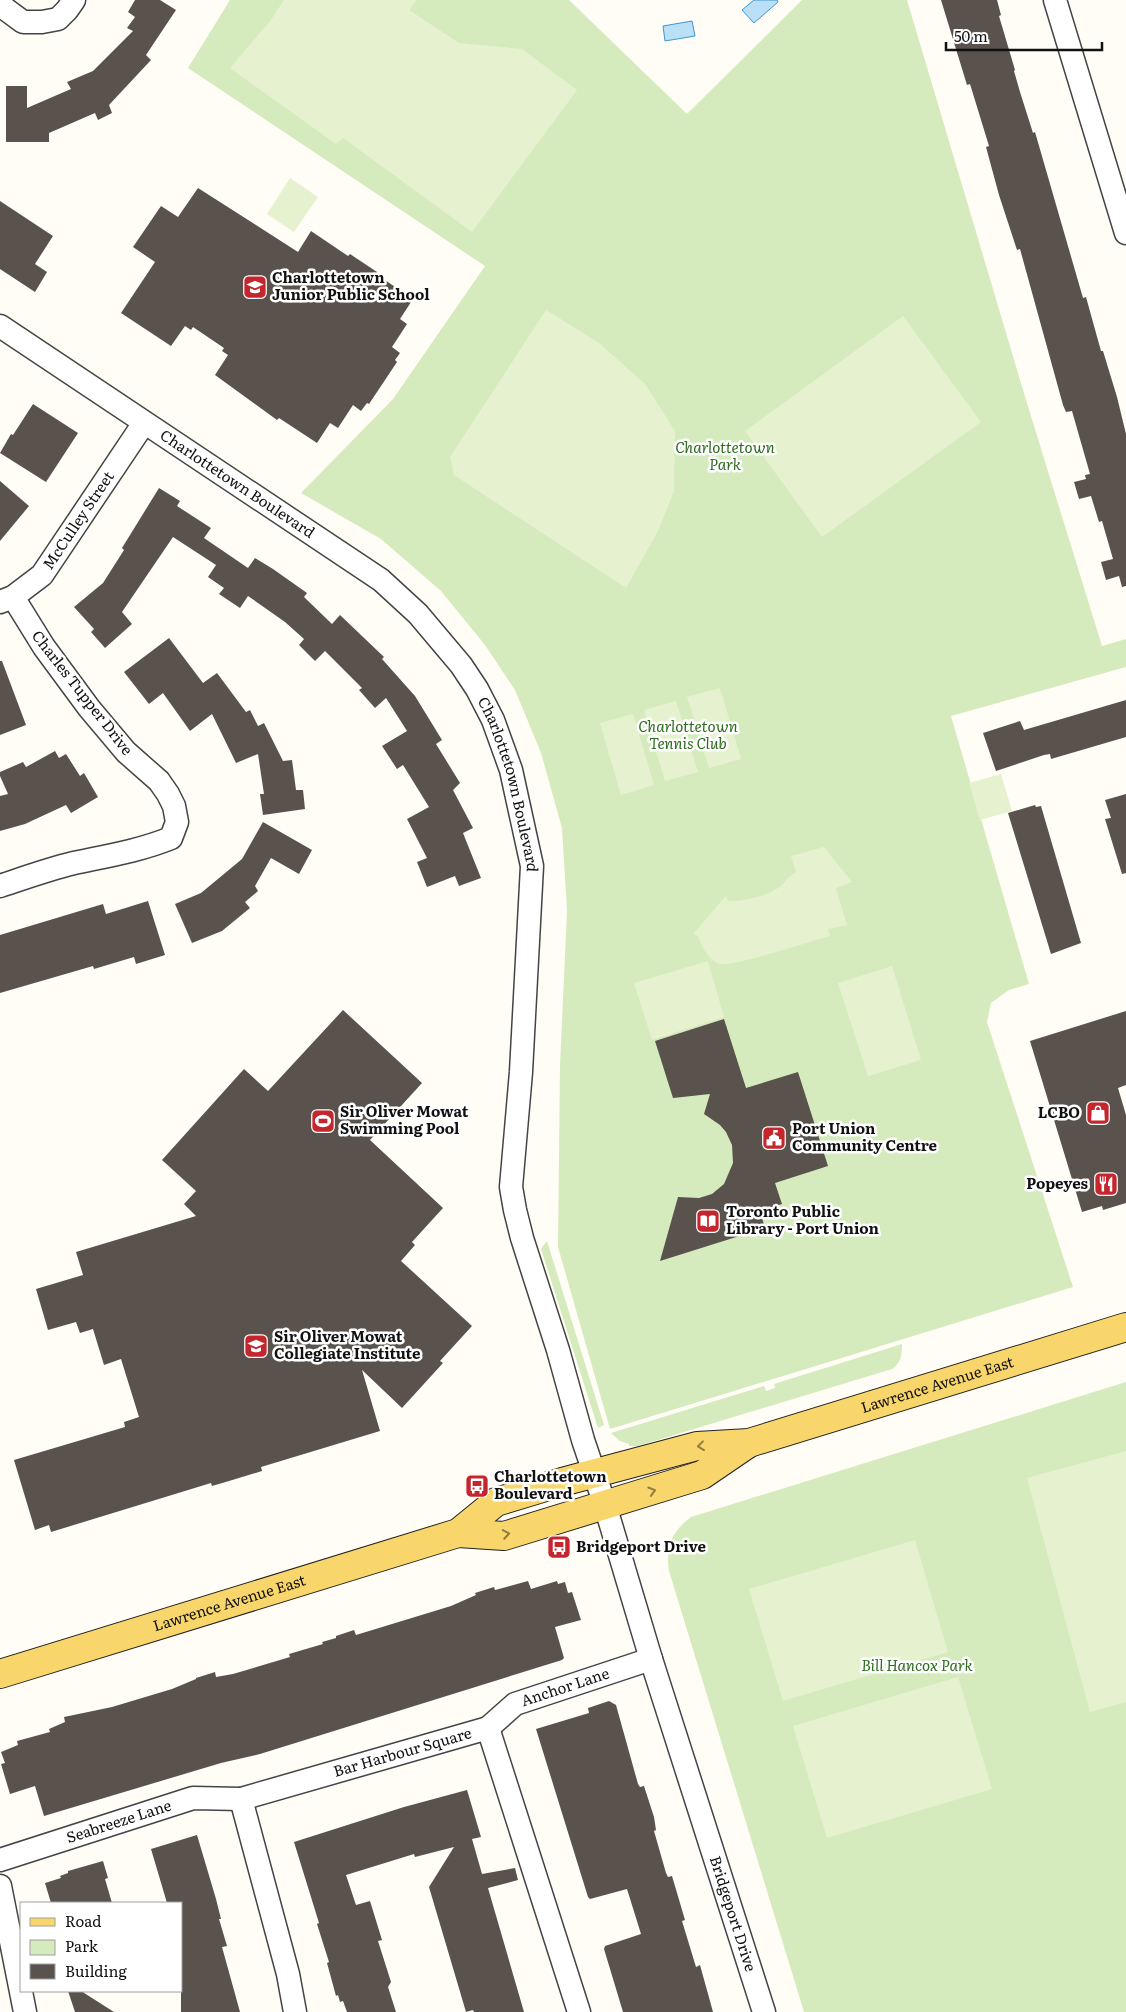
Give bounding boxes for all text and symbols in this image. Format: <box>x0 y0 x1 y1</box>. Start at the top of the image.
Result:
scale bar <box>946 20 1102 52</box>
text: 50 m <box>954 24 988 47</box>
place label: Charlottetown Junior Public School <box>272 265 430 305</box>
school or university icon: Charlottetown Junior Public School <box>242 274 268 300</box>
street label: Charlottetown Boulevard <box>156 423 320 543</box>
park label: Charlottetown Park <box>675 435 775 475</box>
street label: McCulley Street <box>36 466 119 573</box>
street label: Charles Tupper Drive <box>27 625 139 760</box>
street label: Charlottetown Boulevard <box>473 692 545 873</box>
park label: Charlottetown Tennis Club <box>638 714 738 754</box>
place label: Sir Oliver Mowat Swimming Pool <box>340 1099 469 1139</box>
place label: LCBO <box>1038 1100 1080 1123</box>
shop icon: LCBO <box>1085 1100 1111 1126</box>
sports icon: Sir Oliver Mowat Swimming Pool <box>310 1108 336 1134</box>
place label: Port Union Community Centre <box>792 1116 938 1156</box>
public building icon: Port Union Community Centre <box>761 1125 787 1151</box>
place label: Popeyes <box>1026 1171 1089 1194</box>
restaurant icon: Popeyes <box>1093 1171 1119 1197</box>
place label: Toronto Public Library - Port Union <box>726 1199 880 1239</box>
library icon: Toronto Public Library - Port Union <box>695 1208 721 1234</box>
place label: Sir Oliver Mowat Collegiate Institute <box>274 1324 421 1364</box>
school or university icon: Sir Oliver Mowat Collegiate Institute <box>243 1333 269 1359</box>
street label: Lawrence Avenue East <box>858 1349 1016 1418</box>
one-way arrow <box>696 1440 704 1451</box>
place label: Charlottetown Boulevard <box>494 1464 607 1504</box>
bus stop icon: Charlottetown Boulevard <box>464 1473 490 1499</box>
one-way arrow <box>647 1486 655 1496</box>
one-way arrow <box>502 1530 511 1540</box>
bus stop icon: Bridgeport Drive <box>546 1534 572 1560</box>
place label: Bridgeport Drive <box>576 1534 706 1557</box>
street label: Lawrence Avenue East <box>150 1568 308 1636</box>
park label: Bill Hancox Park <box>861 1653 973 1676</box>
street label: Anchor Lane <box>518 1661 612 1711</box>
street label: Bar Harbour Square <box>330 1720 474 1782</box>
street label: Seabreeze Lane <box>63 1793 174 1848</box>
street label: Bridgeport Drive <box>705 1853 763 1975</box>
legend <box>20 1902 182 1992</box>
text: Road <box>65 1909 101 1932</box>
text: Park <box>65 1934 99 1957</box>
text: Building <box>65 1959 127 1982</box>

